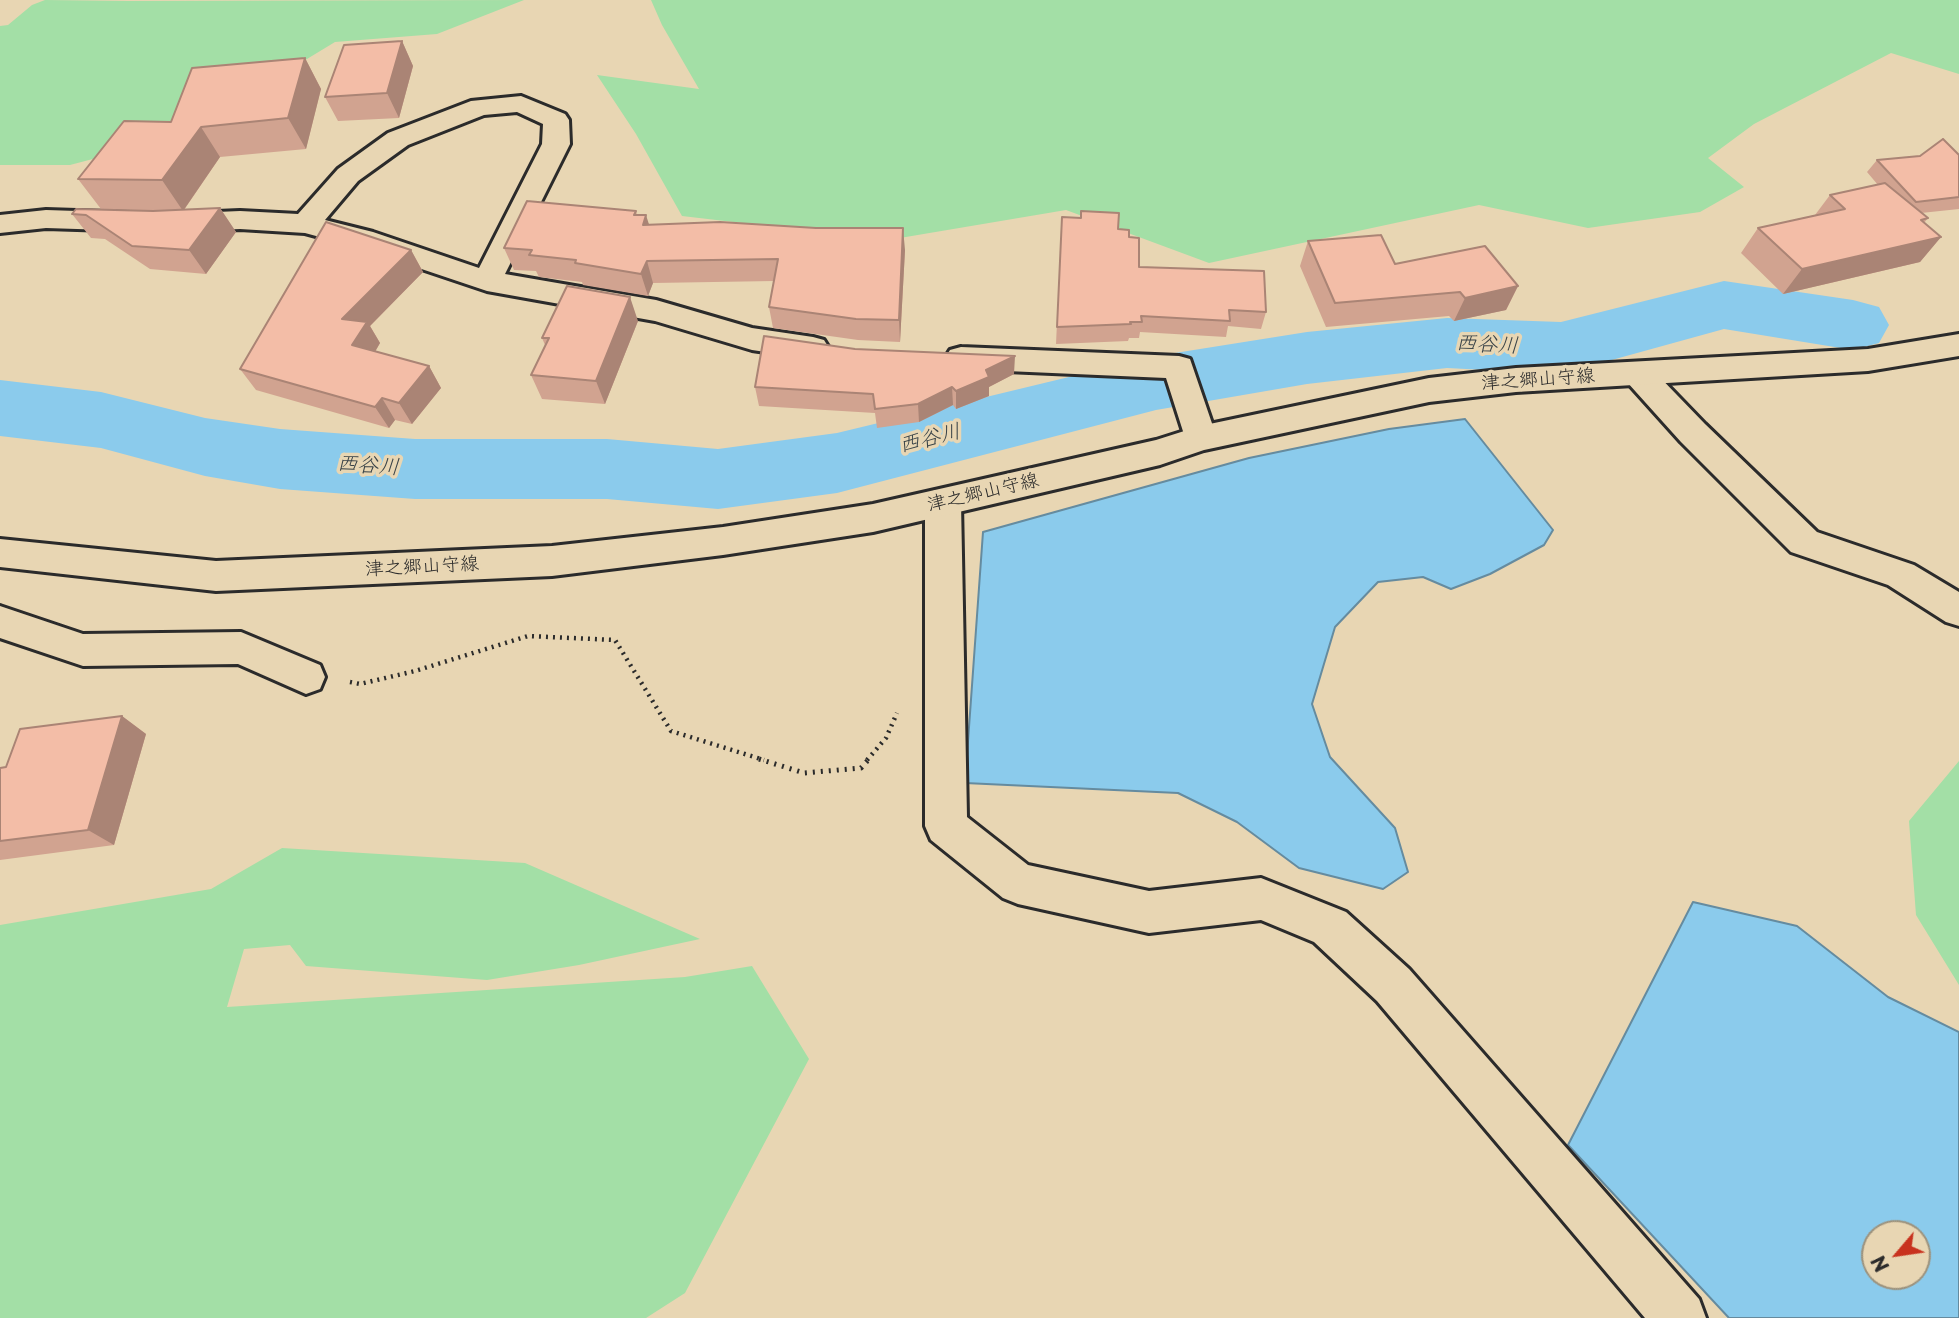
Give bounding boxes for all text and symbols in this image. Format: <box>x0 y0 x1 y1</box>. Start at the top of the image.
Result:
water label: 西谷川 <box>1455 331 1519 359</box>
street label: 津之郷山守線 <box>1480 365 1596 395</box>
water label: 西谷川 <box>896 419 964 459</box>
water label: 西谷川 <box>336 451 400 481</box>
street label: 津之郷山守線 <box>925 469 1041 517</box>
street label: 津之郷山守線 <box>364 553 480 581</box>
north arrow <box>1861 1220 1931 1290</box>
text: N <box>1863 1251 1895 1278</box>

